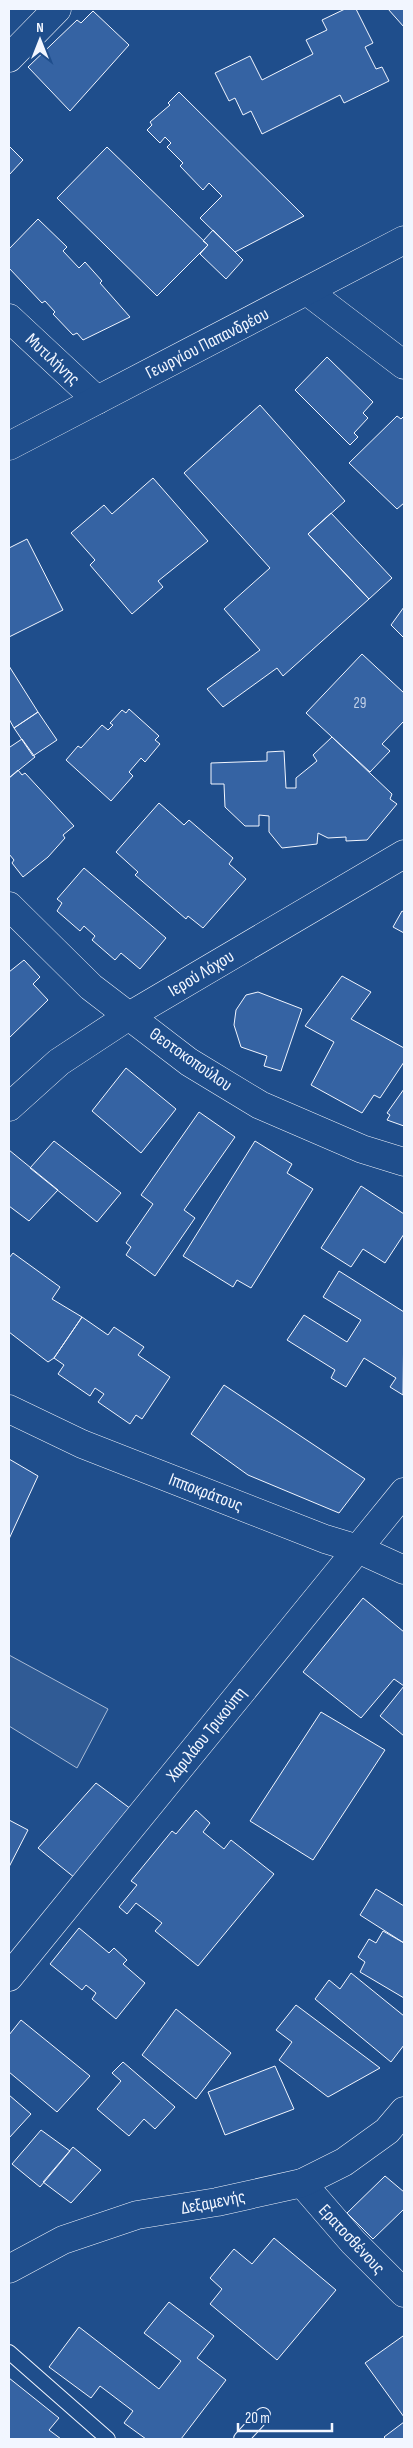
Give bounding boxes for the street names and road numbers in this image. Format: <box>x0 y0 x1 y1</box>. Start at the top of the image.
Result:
street label: Γεωργίου Παπανδρέου <box>142 303 272 384</box>
street label: Μυτιλήνης <box>21 329 84 390</box>
street label: Ιερού Λόχου <box>165 946 238 1001</box>
street label: Θεοτοκοπούλου <box>145 1023 236 1096</box>
street label: Ιπποκράτους <box>166 1469 246 1516</box>
street label: Χαριλάου Τρικούπη <box>161 1683 251 1787</box>
street label: Δεξαμενής <box>179 2186 247 2219</box>
street label: Ερατοσθένους <box>314 2200 389 2279</box>

